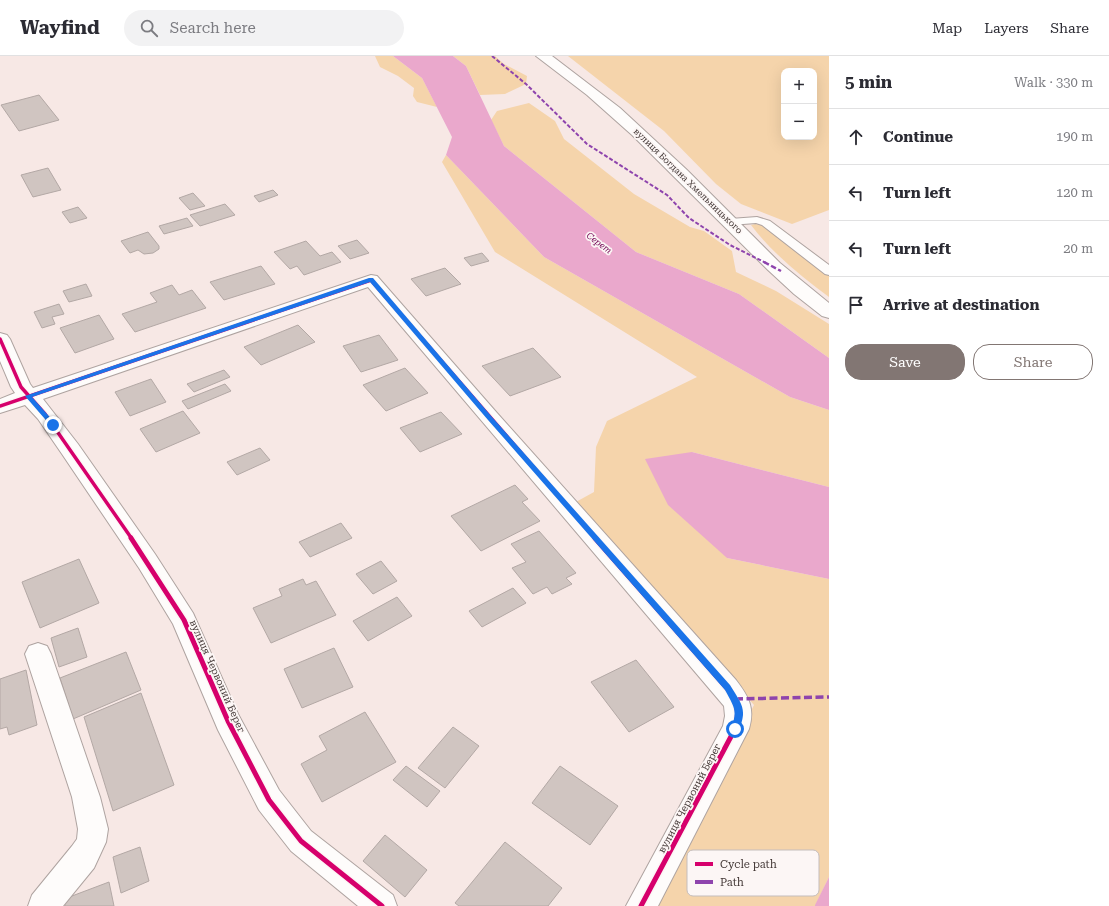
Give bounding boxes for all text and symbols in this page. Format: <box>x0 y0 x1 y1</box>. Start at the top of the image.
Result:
search box <box>124 10 404 46</box>
text: Wayfind <box>20 16 100 39</box>
icon: search <box>138 17 160 39</box>
text: Search here <box>170 19 256 37</box>
text: Map <box>932 20 962 36</box>
text: Layers <box>984 20 1028 36</box>
text: Share <box>1050 20 1089 36</box>
map controls <box>781 68 817 140</box>
button: + <box>781 68 817 104</box>
text: 5 min <box>845 72 892 92</box>
text: Walk · 330 m <box>1014 75 1093 90</box>
button: − <box>781 104 817 140</box>
street label: вулиця Богдана Хмельницького <box>632 126 745 236</box>
icon: ahead <box>845 126 867 148</box>
text: Continue <box>883 128 953 146</box>
text: 190 m <box>1056 129 1093 144</box>
icon: left <box>845 182 867 204</box>
text: Turn left <box>883 184 951 202</box>
text: 120 m <box>1056 185 1093 200</box>
water label: Серет <box>584 230 614 256</box>
icon: left <box>845 238 867 260</box>
text: Turn left <box>883 240 951 258</box>
text: 20 m <box>1063 241 1093 256</box>
icon: arrive <box>845 294 867 316</box>
text: Arrive at destination <box>883 296 1039 314</box>
button: Save <box>845 344 965 380</box>
button: Share <box>973 344 1093 380</box>
route end <box>44 416 62 434</box>
street label: вулиця Червоний Берег <box>188 618 247 734</box>
route start <box>726 720 744 738</box>
street label: вулиця Червоний Берег <box>656 742 723 855</box>
legend <box>687 850 819 896</box>
text: Cycle path <box>720 858 777 871</box>
text: Path <box>720 876 744 889</box>

